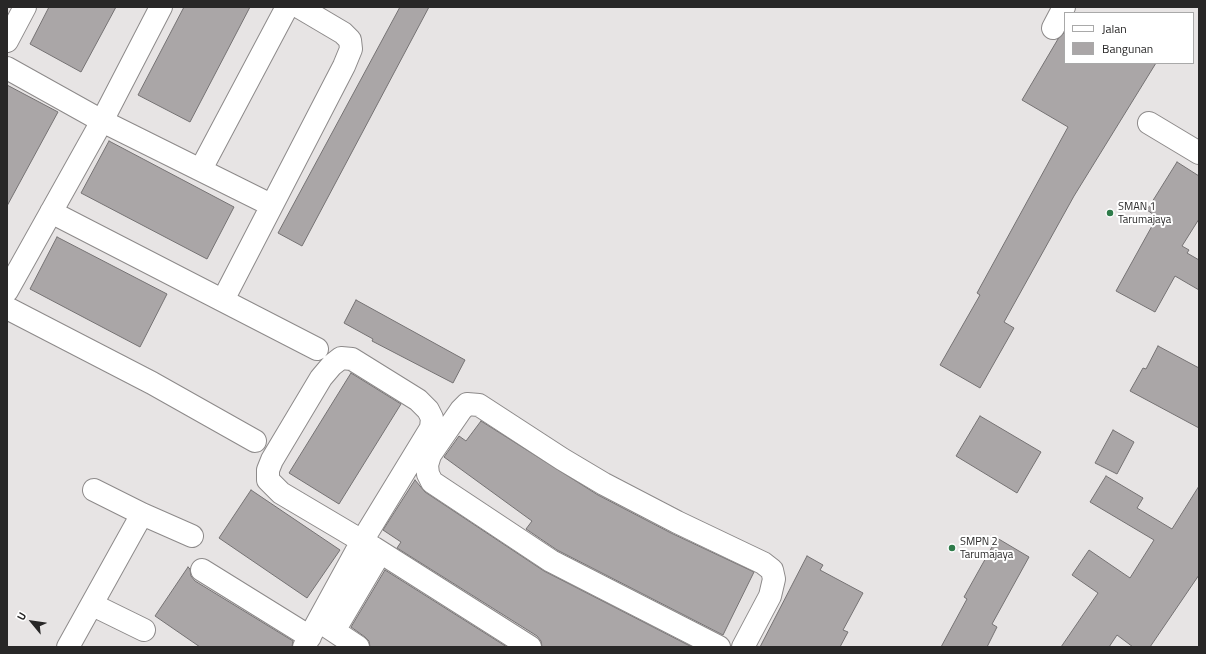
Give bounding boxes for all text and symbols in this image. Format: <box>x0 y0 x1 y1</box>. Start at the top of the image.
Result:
legend <box>1064 12 1194 64</box>
text: Jalan <box>1102 19 1127 38</box>
text: Bangunan <box>1102 39 1153 58</box>
place label: SMAN 1 Tarumajaya <box>1118 200 1171 226</box>
marker: SMAN 1 Tarumajaya <box>1105 208 1115 218</box>
place label: SMPN 2 Tarumajaya <box>960 535 1013 561</box>
marker: SMPN 2 Tarumajaya <box>947 543 957 553</box>
north arrow <box>12 602 52 642</box>
text: U <box>13 609 30 623</box>

